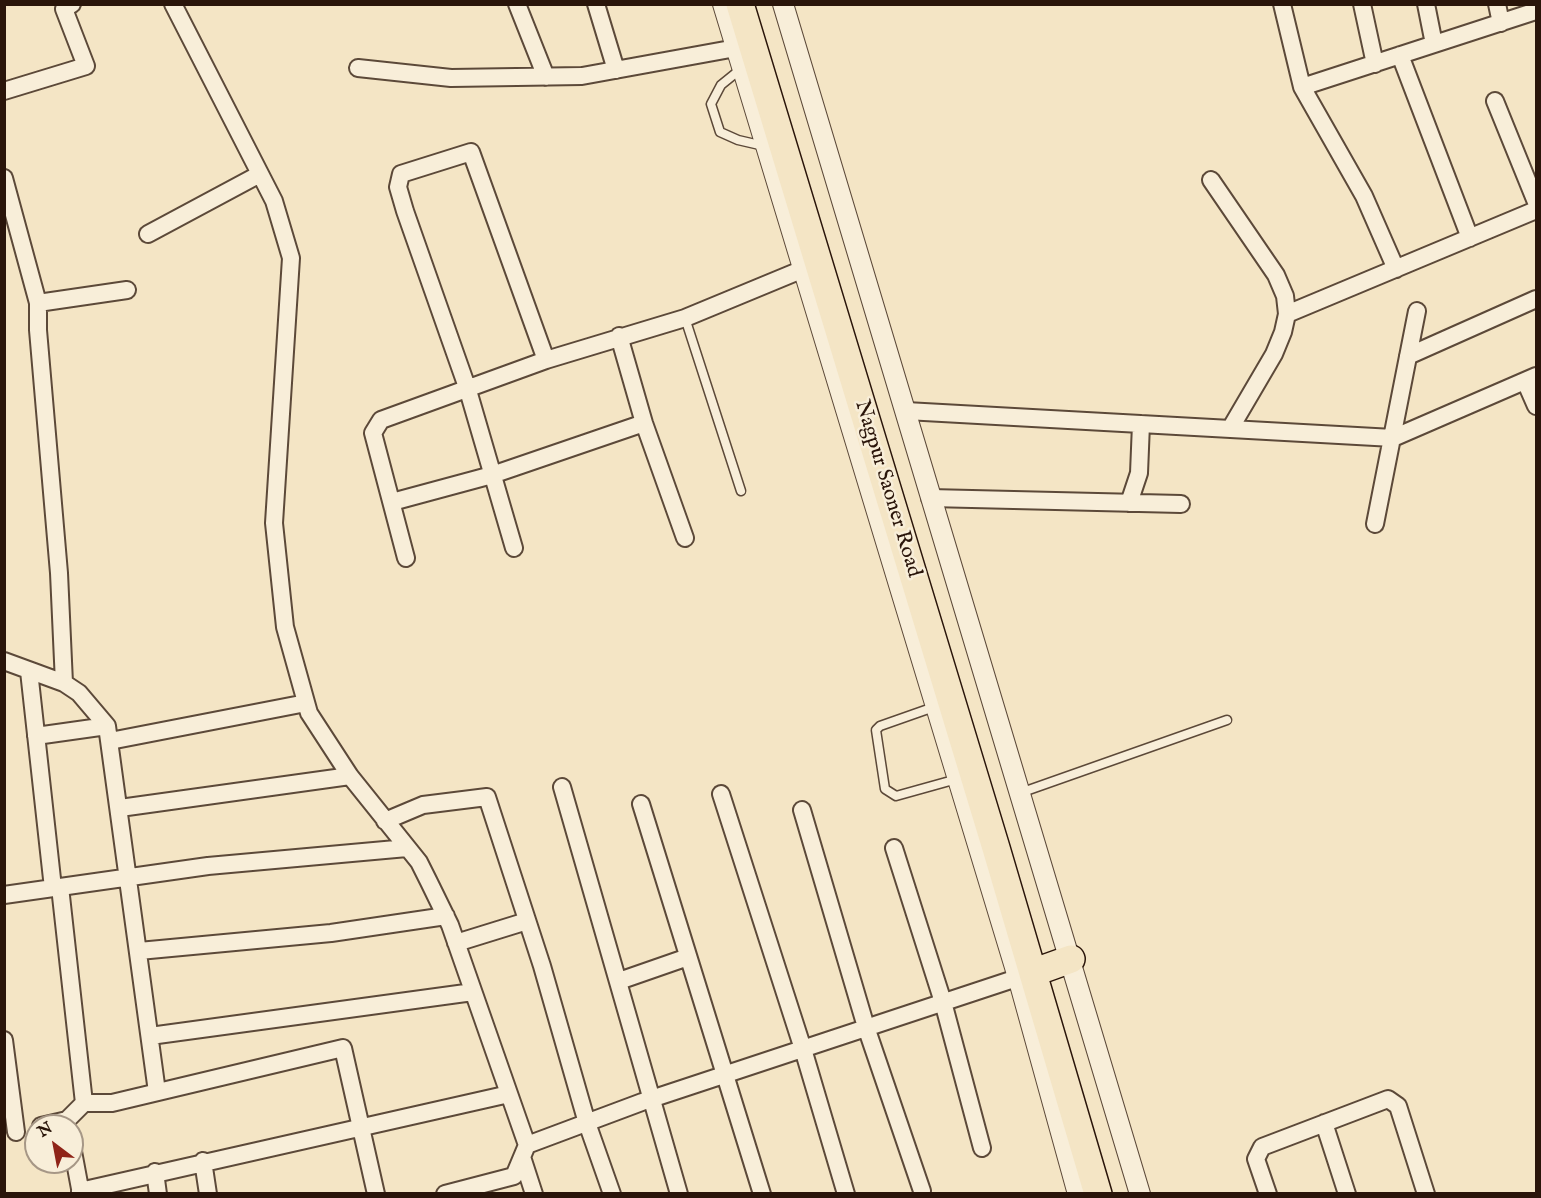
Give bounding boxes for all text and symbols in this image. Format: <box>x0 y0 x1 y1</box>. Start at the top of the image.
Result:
street label: Nagpur Saoner Road <box>848 397 926 581</box>
north arrow <box>24 1114 84 1174</box>
text: N <box>34 1118 57 1143</box>

